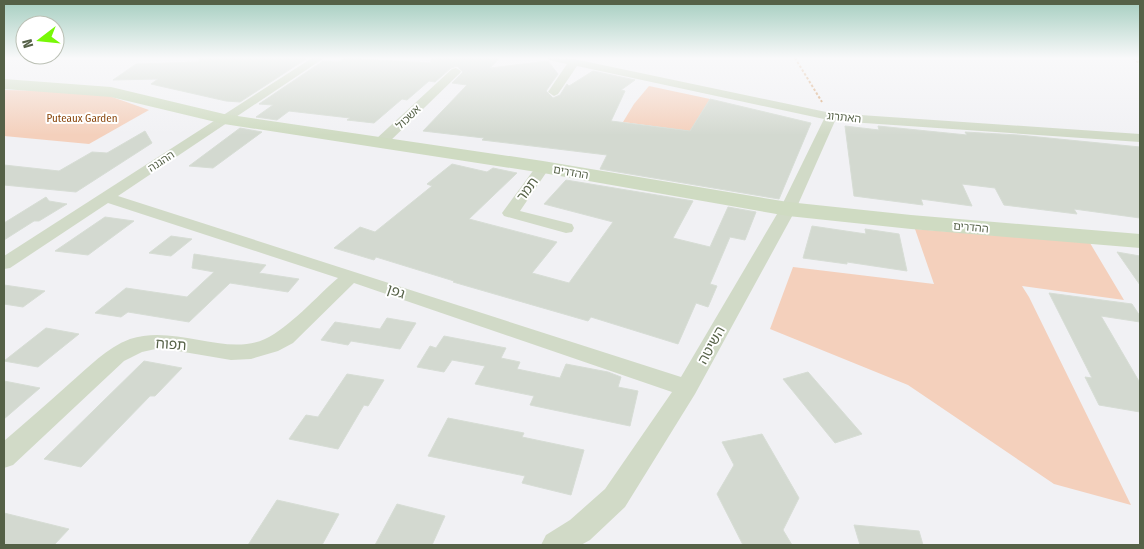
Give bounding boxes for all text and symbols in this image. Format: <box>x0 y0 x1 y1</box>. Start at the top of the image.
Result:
north arrow <box>15 15 65 65</box>
text: N <box>19 37 37 50</box>
street label: אשכול <box>393 103 423 132</box>
street label: האתרוג <box>826 109 862 126</box>
park label: Puteaux Garden <box>47 112 117 125</box>
street label: ההגנה <box>146 148 177 175</box>
street label: ההדרים <box>552 163 590 182</box>
street label: תמר <box>513 174 542 205</box>
street label: ההדרים <box>953 219 989 236</box>
street label: גפן <box>385 281 407 302</box>
street label: השיטה <box>694 323 729 367</box>
street label: תפוח <box>155 335 187 354</box>

